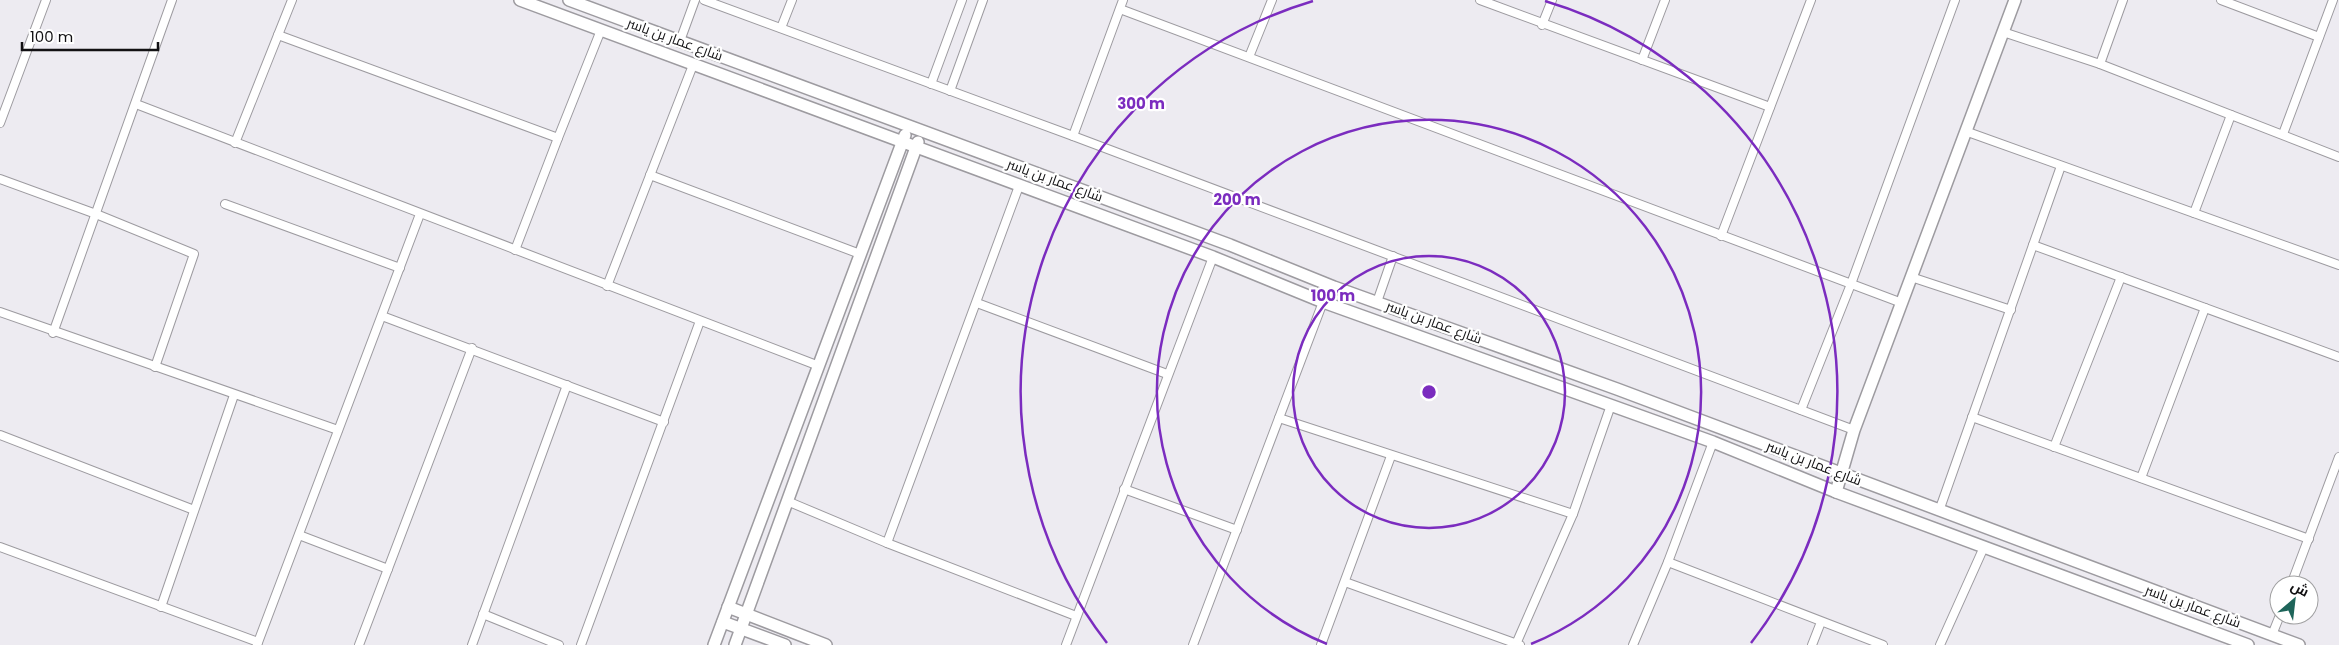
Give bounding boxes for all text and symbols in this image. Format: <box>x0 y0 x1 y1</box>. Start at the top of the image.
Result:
street label: شارع عمار بن ياسر <box>623 12 726 66</box>
scale bar <box>22 20 159 52</box>
text: 100 m <box>30 26 73 47</box>
text: 300 m <box>1117 93 1165 114</box>
street label: شارع عمار بن ياسر <box>1003 153 1106 207</box>
text: 200 m <box>1213 189 1261 210</box>
text: 100 m <box>1311 285 1355 306</box>
street label: شارع عمار بن ياسر <box>1382 295 1485 349</box>
centre of rings <box>1420 383 1438 401</box>
street label: شارع عمار بن ياسر <box>1762 435 1865 490</box>
north arrow <box>2269 575 2319 625</box>
text: ش <box>2287 575 2313 602</box>
street label: شارع عمار بن ياسر <box>2141 579 2244 633</box>

